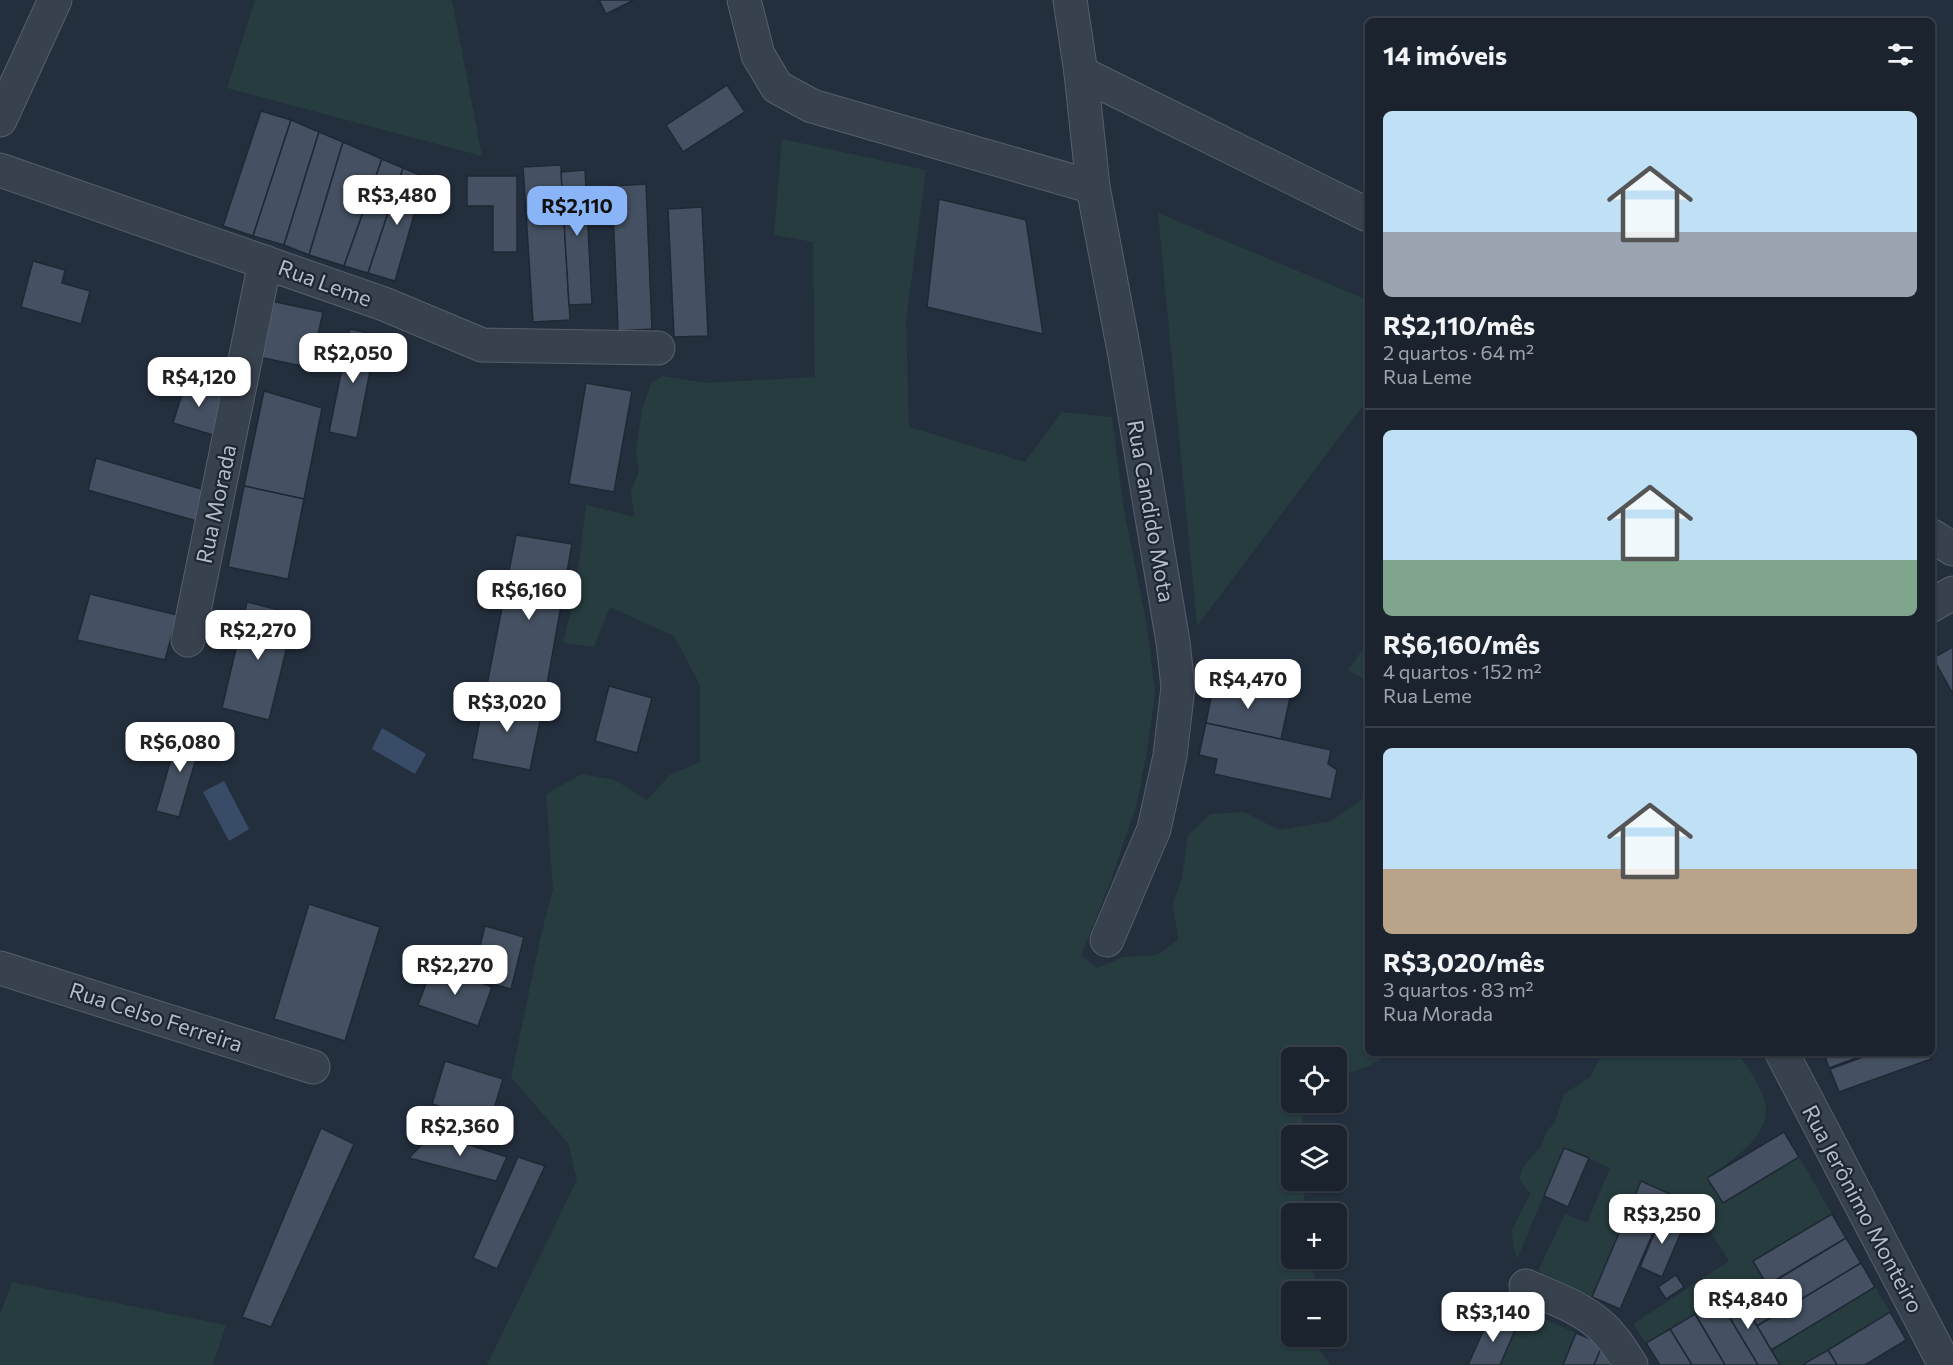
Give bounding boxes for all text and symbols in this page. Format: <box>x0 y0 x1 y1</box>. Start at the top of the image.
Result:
icon: filters <box>1884 38 1917 71</box>
text: 14 imóveis <box>1383 39 1507 70</box>
icon: home <box>1596 150 1704 258</box>
pin: R$3,480 <box>342 175 452 226</box>
text: R$3,480 <box>357 182 437 206</box>
pin: R$2,110 <box>522 186 632 237</box>
text: R$2,110 <box>541 193 613 217</box>
street label: Rua Leme <box>275 253 376 312</box>
text: R$2,110/mês <box>1383 309 1535 340</box>
pin: R$2,050 <box>298 333 408 384</box>
text: R$2,050 <box>313 340 393 364</box>
text: 2 quartos · 64 m² <box>1383 340 1534 364</box>
pin: R$4,120 <box>144 357 254 408</box>
text: R$4,120 <box>162 364 236 388</box>
text: Rua Leme <box>1383 364 1472 388</box>
street label: Rua Candido Mota <box>1122 418 1181 604</box>
street label: Rua Morada <box>190 442 241 566</box>
icon: home <box>1596 469 1704 577</box>
pin: R$6,160 <box>474 570 584 621</box>
text: R$6,160 <box>491 577 567 601</box>
pin: R$2,270 <box>203 610 313 661</box>
text: R$2,270 <box>219 617 297 641</box>
text: R$6,160/mês <box>1383 628 1540 659</box>
pin: R$4,470 <box>1193 659 1303 710</box>
text: 4 quartos · 152 m² <box>1383 659 1542 683</box>
text: R$4,470 <box>1209 666 1287 690</box>
pin: R$3,020 <box>452 682 562 733</box>
text: Rua Leme <box>1383 683 1472 707</box>
text: R$3,020 <box>467 689 547 713</box>
pin: R$6,080 <box>125 722 235 773</box>
text: R$6,080 <box>139 729 221 753</box>
icon: home <box>1596 787 1704 895</box>
pin: R$2,270 <box>400 945 510 996</box>
text: R$3,020/mês <box>1383 946 1545 977</box>
text: R$2,270 <box>416 952 494 976</box>
street label: Rua Celso Ferreira <box>66 976 246 1057</box>
text: 3 quartos · 83 m² <box>1383 977 1534 1001</box>
text: Rua Morada <box>1383 1001 1493 1025</box>
map controls <box>1281 1047 1347 1347</box>
button: locate <box>1281 1047 1347 1113</box>
street label: Rua Jerônimo Monteiro <box>1797 1100 1930 1317</box>
pin: R$2,360 <box>405 1106 515 1157</box>
text: R$2,360 <box>421 1113 499 1137</box>
button: layers <box>1281 1125 1347 1191</box>
pin: R$3,250 <box>1607 1194 1717 1245</box>
text: R$3,250 <box>1623 1201 1701 1225</box>
button: + <box>1281 1203 1347 1269</box>
pin: R$4,840 <box>1693 1279 1803 1330</box>
button: − <box>1281 1281 1347 1347</box>
text: R$4,840 <box>1708 1286 1788 1310</box>
pin: R$3,140 <box>1438 1292 1548 1343</box>
text: R$3,140 <box>1456 1299 1530 1323</box>

